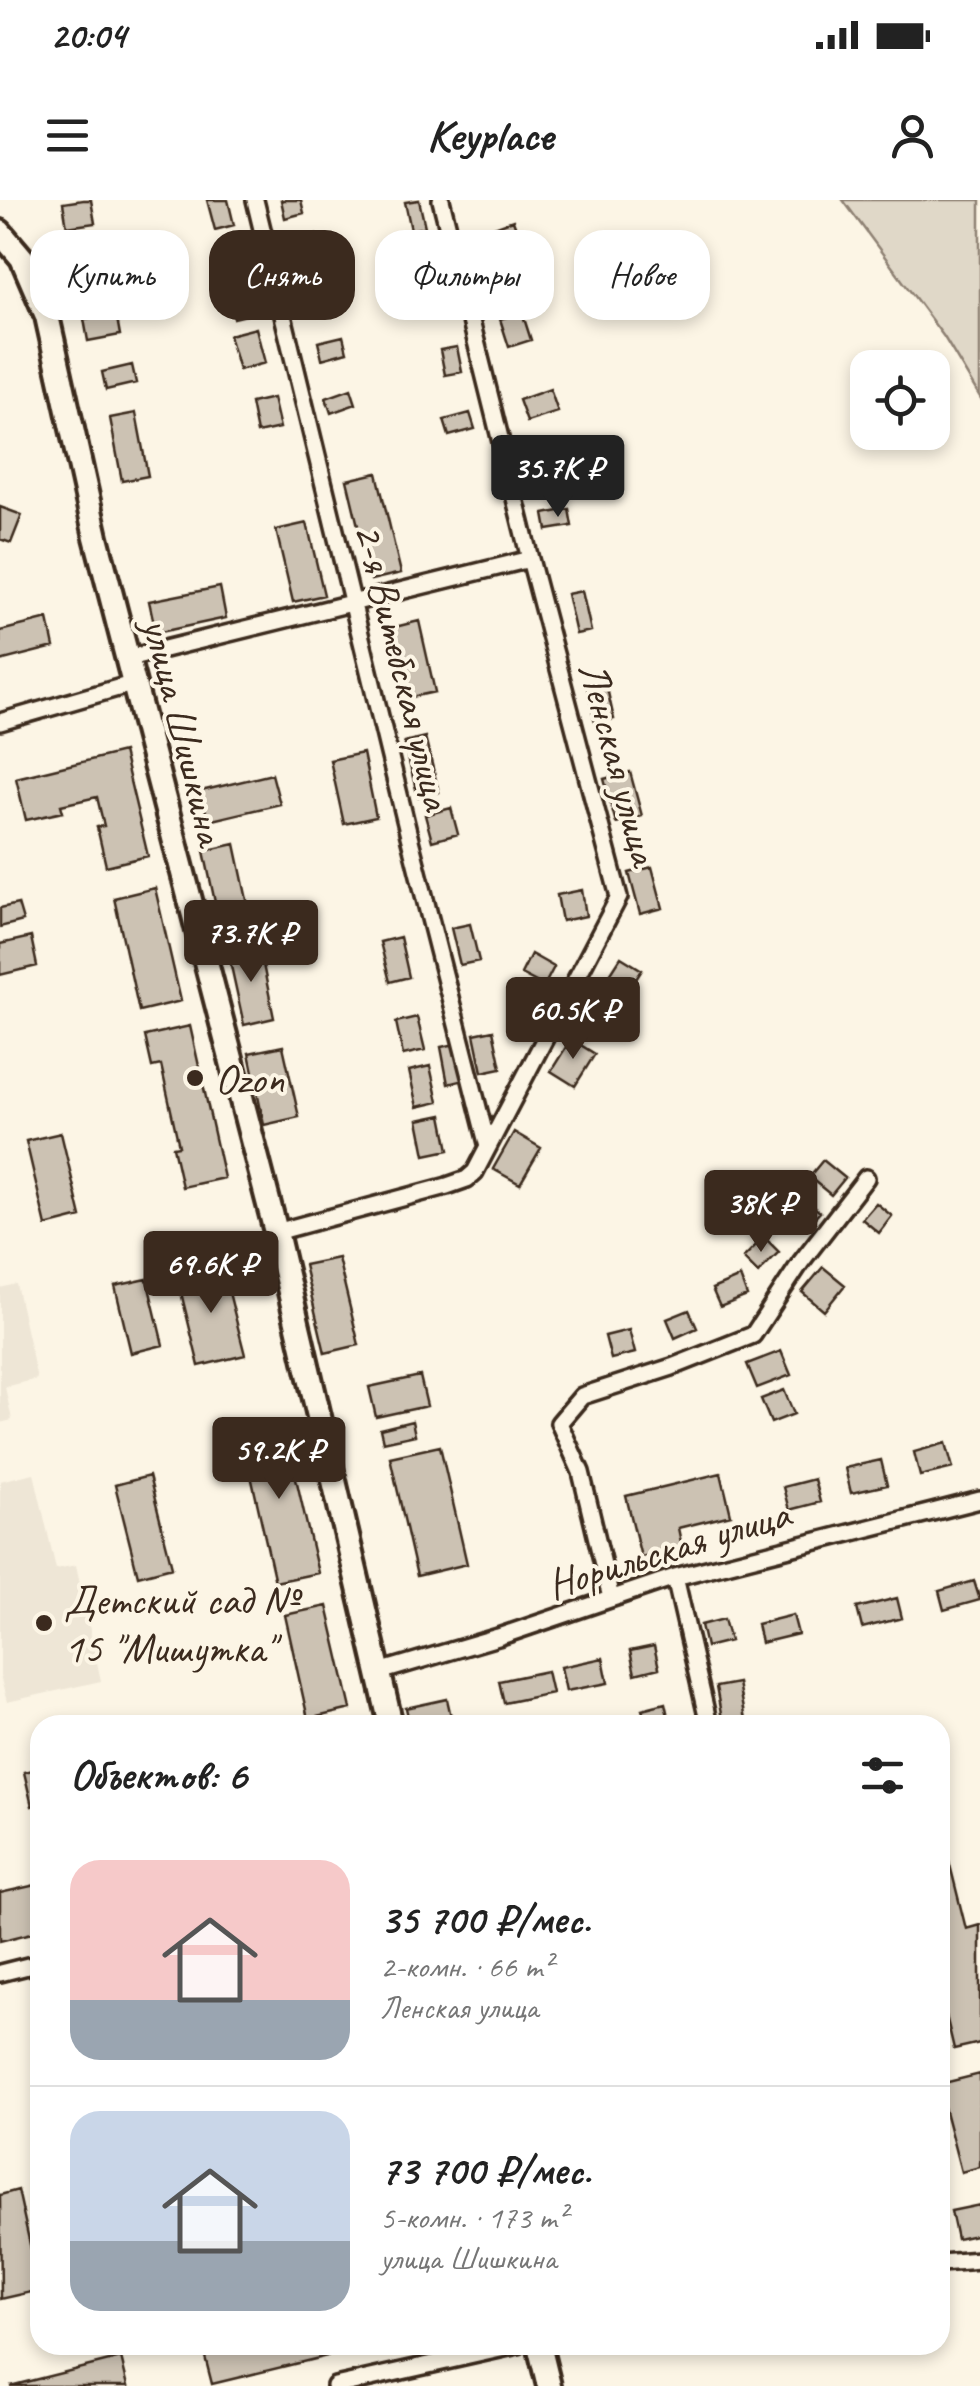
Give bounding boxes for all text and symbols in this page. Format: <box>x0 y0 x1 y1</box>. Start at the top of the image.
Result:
text: 20:04 <box>50 12 126 59</box>
text: Keyplace <box>427 107 553 164</box>
icon: menu <box>40 108 95 163</box>
icon: person <box>885 108 940 163</box>
chip: Купить <box>30 230 189 320</box>
chip: Снять <box>209 230 355 320</box>
chip: Фильтры <box>375 230 554 320</box>
chip: Новое <box>574 230 710 320</box>
map controls <box>850 350 950 450</box>
button: locate <box>850 350 950 450</box>
pin: 35.7K ₽ <box>466 435 650 520</box>
text: 35.7K ₽ <box>513 447 603 488</box>
street label: 2-я Витебская улица <box>341 518 464 818</box>
street label: улица Шишкина <box>129 610 238 854</box>
street label: Ленская улица <box>566 656 672 874</box>
pin: 73.7K ₽ <box>159 900 343 985</box>
text: 73.7K ₽ <box>206 912 296 953</box>
pin: 60.5K ₽ <box>481 977 665 1062</box>
text: 60.5K ₽ <box>528 989 618 1030</box>
place label: Ozon <box>215 1053 285 1106</box>
marker: Ozon <box>184 1067 206 1089</box>
pin: 38K ₽ <box>691 1170 831 1255</box>
text: 38K ₽ <box>726 1182 796 1223</box>
pin: 69.6K ₽ <box>119 1231 303 1316</box>
text: 69.6K ₽ <box>165 1243 257 1284</box>
pin: 59.2K ₽ <box>187 1417 371 1502</box>
text: 59.2K ₽ <box>234 1429 324 1470</box>
street label: Норильская улица <box>541 1487 799 1611</box>
place label: Детский сад № 15 "Мишутка" <box>64 1574 303 1675</box>
marker: Детский сад № 15 "Мишутка" <box>33 1612 55 1634</box>
icon: filters <box>855 1748 910 1803</box>
text: Объектов: 6 <box>70 1749 247 1802</box>
text: 35 700 ₽/мес. <box>380 1893 591 1946</box>
icon: home <box>150 1900 270 2020</box>
text: 2-комн. · 66 m² <box>380 1946 552 1987</box>
text: Ленская улица <box>380 1987 538 2028</box>
text: 73 700 ₽/мес. <box>380 2144 591 2197</box>
icon: home <box>150 2151 270 2271</box>
text: 5-комн. · 173 m² <box>380 2197 567 2238</box>
text: улица Шишкина <box>380 2238 556 2279</box>

